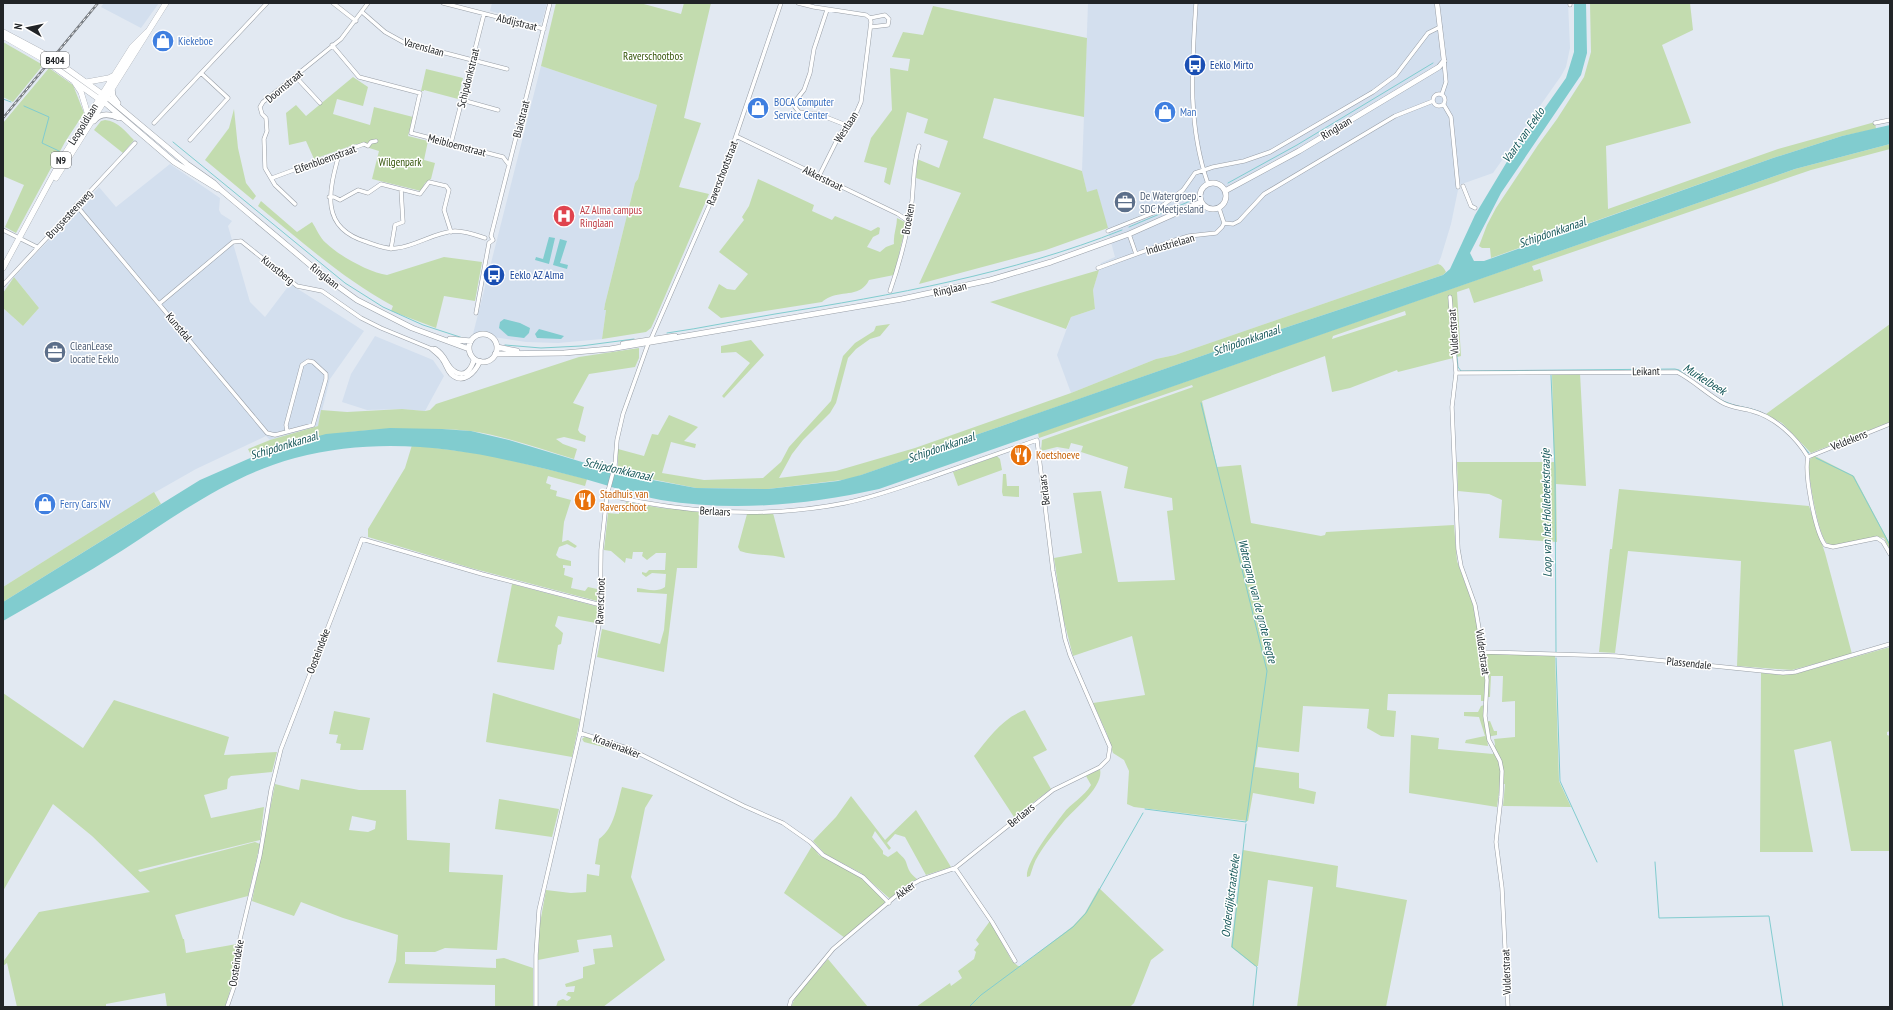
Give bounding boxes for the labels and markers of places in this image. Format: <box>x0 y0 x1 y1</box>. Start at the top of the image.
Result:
shop icon: Kiekeboe <box>150 28 176 54</box>
place label: Kiekeboe <box>178 34 214 48</box>
bus stop icon: Eeklo Mirto <box>1182 52 1208 78</box>
place label: Eeklo Mirto <box>1210 58 1254 72</box>
shop icon: BOCA Computer Service Center <box>745 95 771 121</box>
place label: BOCA Computer Service Center <box>774 95 834 122</box>
shop icon: Man <box>1152 99 1178 125</box>
place label: Man <box>1180 105 1196 119</box>
office icon: De Watergroep - SDC Meetjesland <box>1112 189 1138 215</box>
place label: De Watergroep - SDC Meetjesland <box>1140 189 1204 216</box>
hospital icon: AZ Alma campus Ringlaan <box>551 203 577 229</box>
place label: AZ Alma campus Ringlaan <box>580 203 642 230</box>
bus stop icon: Eeklo AZ Alma <box>481 262 507 288</box>
place label: Eeklo AZ Alma <box>510 268 564 282</box>
office icon: CleanLease locatie Eeklo <box>42 339 68 365</box>
place label: CleanLease locatie Eeklo <box>70 339 119 366</box>
restaurant icon: Koetshoeve <box>1008 442 1034 468</box>
place label: Koetshoeve <box>1036 448 1080 462</box>
restaurant icon: Stadhuis van Raverschoot <box>572 487 598 513</box>
place label: Stadhuis van Raverschoot <box>600 487 649 514</box>
shop icon: Ferry Cars NV <box>32 491 58 517</box>
place label: Ferry Cars NV <box>60 497 112 511</box>

